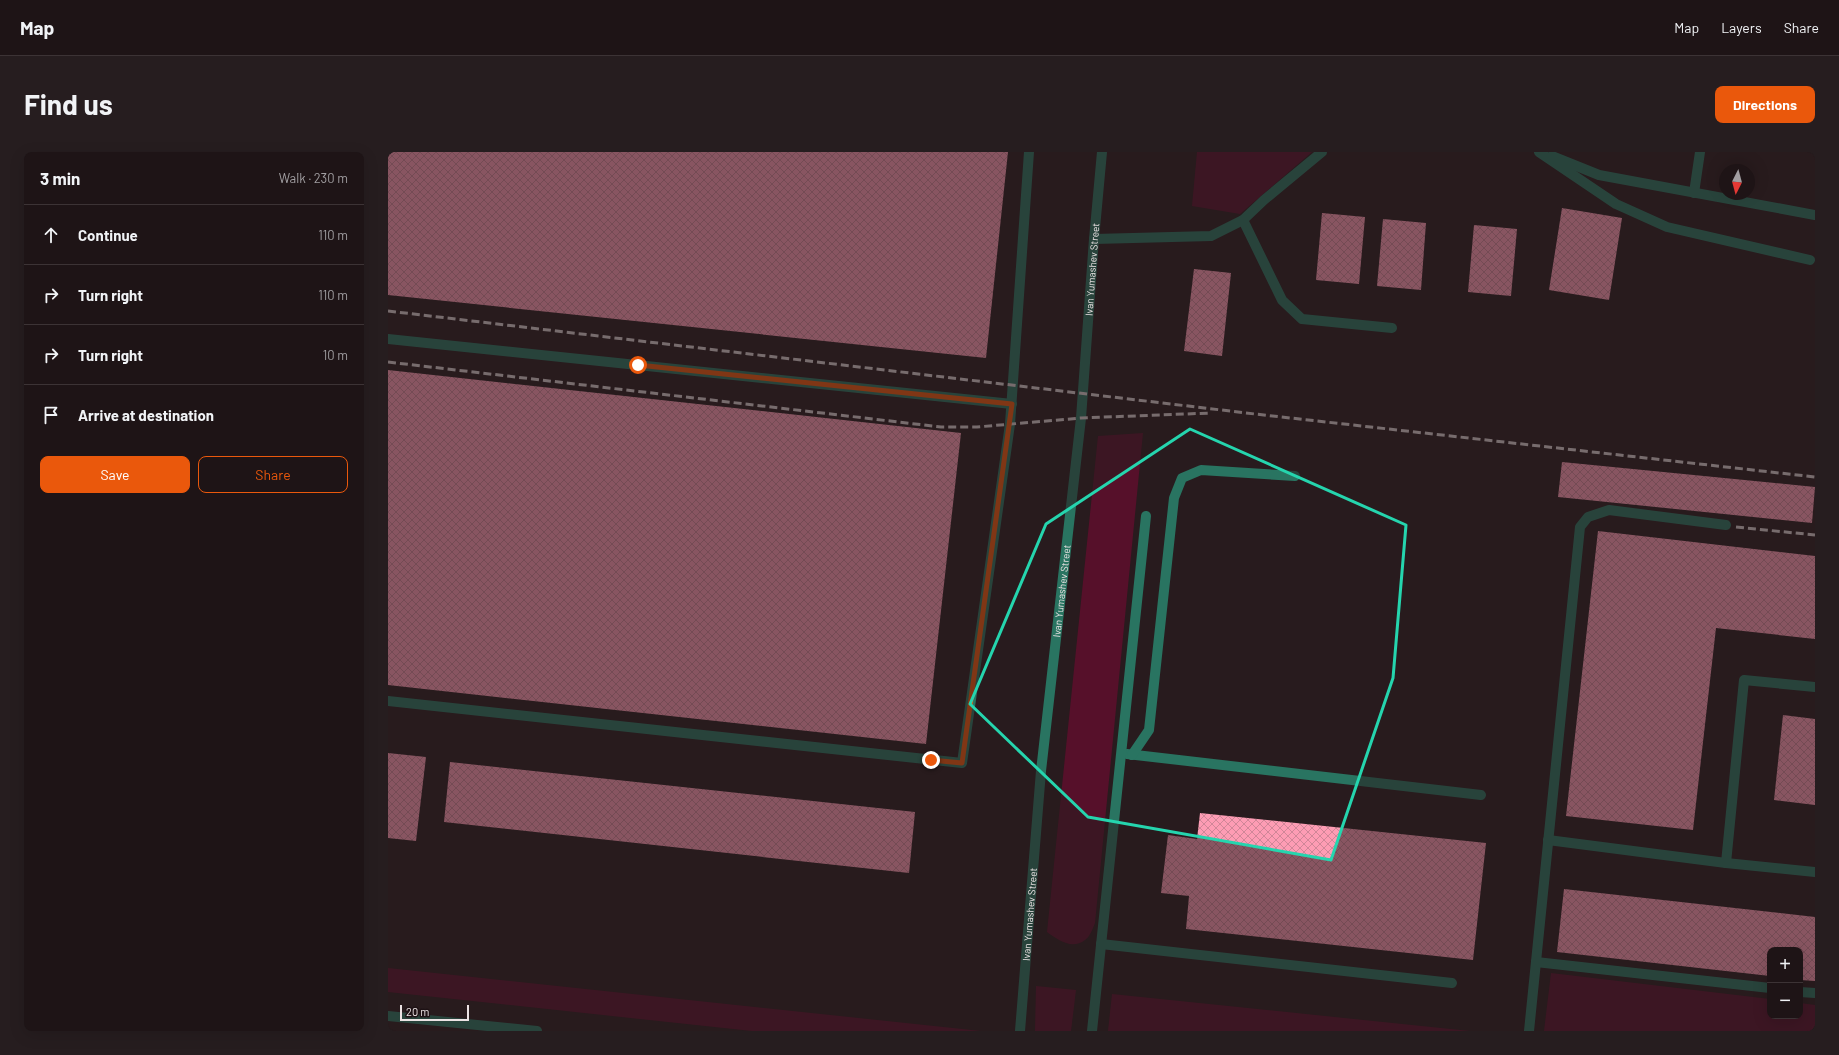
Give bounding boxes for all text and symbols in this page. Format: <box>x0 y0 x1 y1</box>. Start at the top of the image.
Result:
text: Map <box>20 16 54 39</box>
text: Map <box>1674 19 1699 36</box>
text: Layers <box>1721 19 1762 36</box>
text: Share <box>1784 19 1819 36</box>
button: Directions <box>1715 86 1815 123</box>
text: Find us <box>24 87 113 121</box>
north arrow <box>1719 164 1755 200</box>
text: 3 min <box>40 168 80 188</box>
text: Walk · 230 m <box>279 170 348 186</box>
street label: Ivan Yumashev Street <box>1082 222 1101 316</box>
icon: ahead <box>40 224 62 246</box>
text: Continue <box>78 226 138 244</box>
text: 110 m <box>318 227 348 243</box>
icon: right <box>40 284 62 306</box>
text: Turn right <box>78 286 143 304</box>
text: 110 m <box>318 287 348 303</box>
icon: right <box>40 344 62 366</box>
text: Turn right <box>78 346 143 364</box>
text: 10 m <box>323 347 348 363</box>
route start <box>629 356 647 374</box>
icon: arrive <box>40 404 62 426</box>
text: Arrive at destination <box>78 406 214 424</box>
button: Save <box>40 456 190 493</box>
button: Share <box>198 456 348 493</box>
street label: Ivan Yumashev Street <box>1050 544 1073 638</box>
route end <box>922 751 940 769</box>
street label: Ivan Yumashev Street <box>1020 867 1039 961</box>
map controls <box>1767 947 1803 1019</box>
button: + <box>1767 947 1803 983</box>
button: − <box>1767 983 1803 1019</box>
scale bar <box>400 1003 469 1022</box>
text: 20 m <box>406 1005 429 1018</box>

